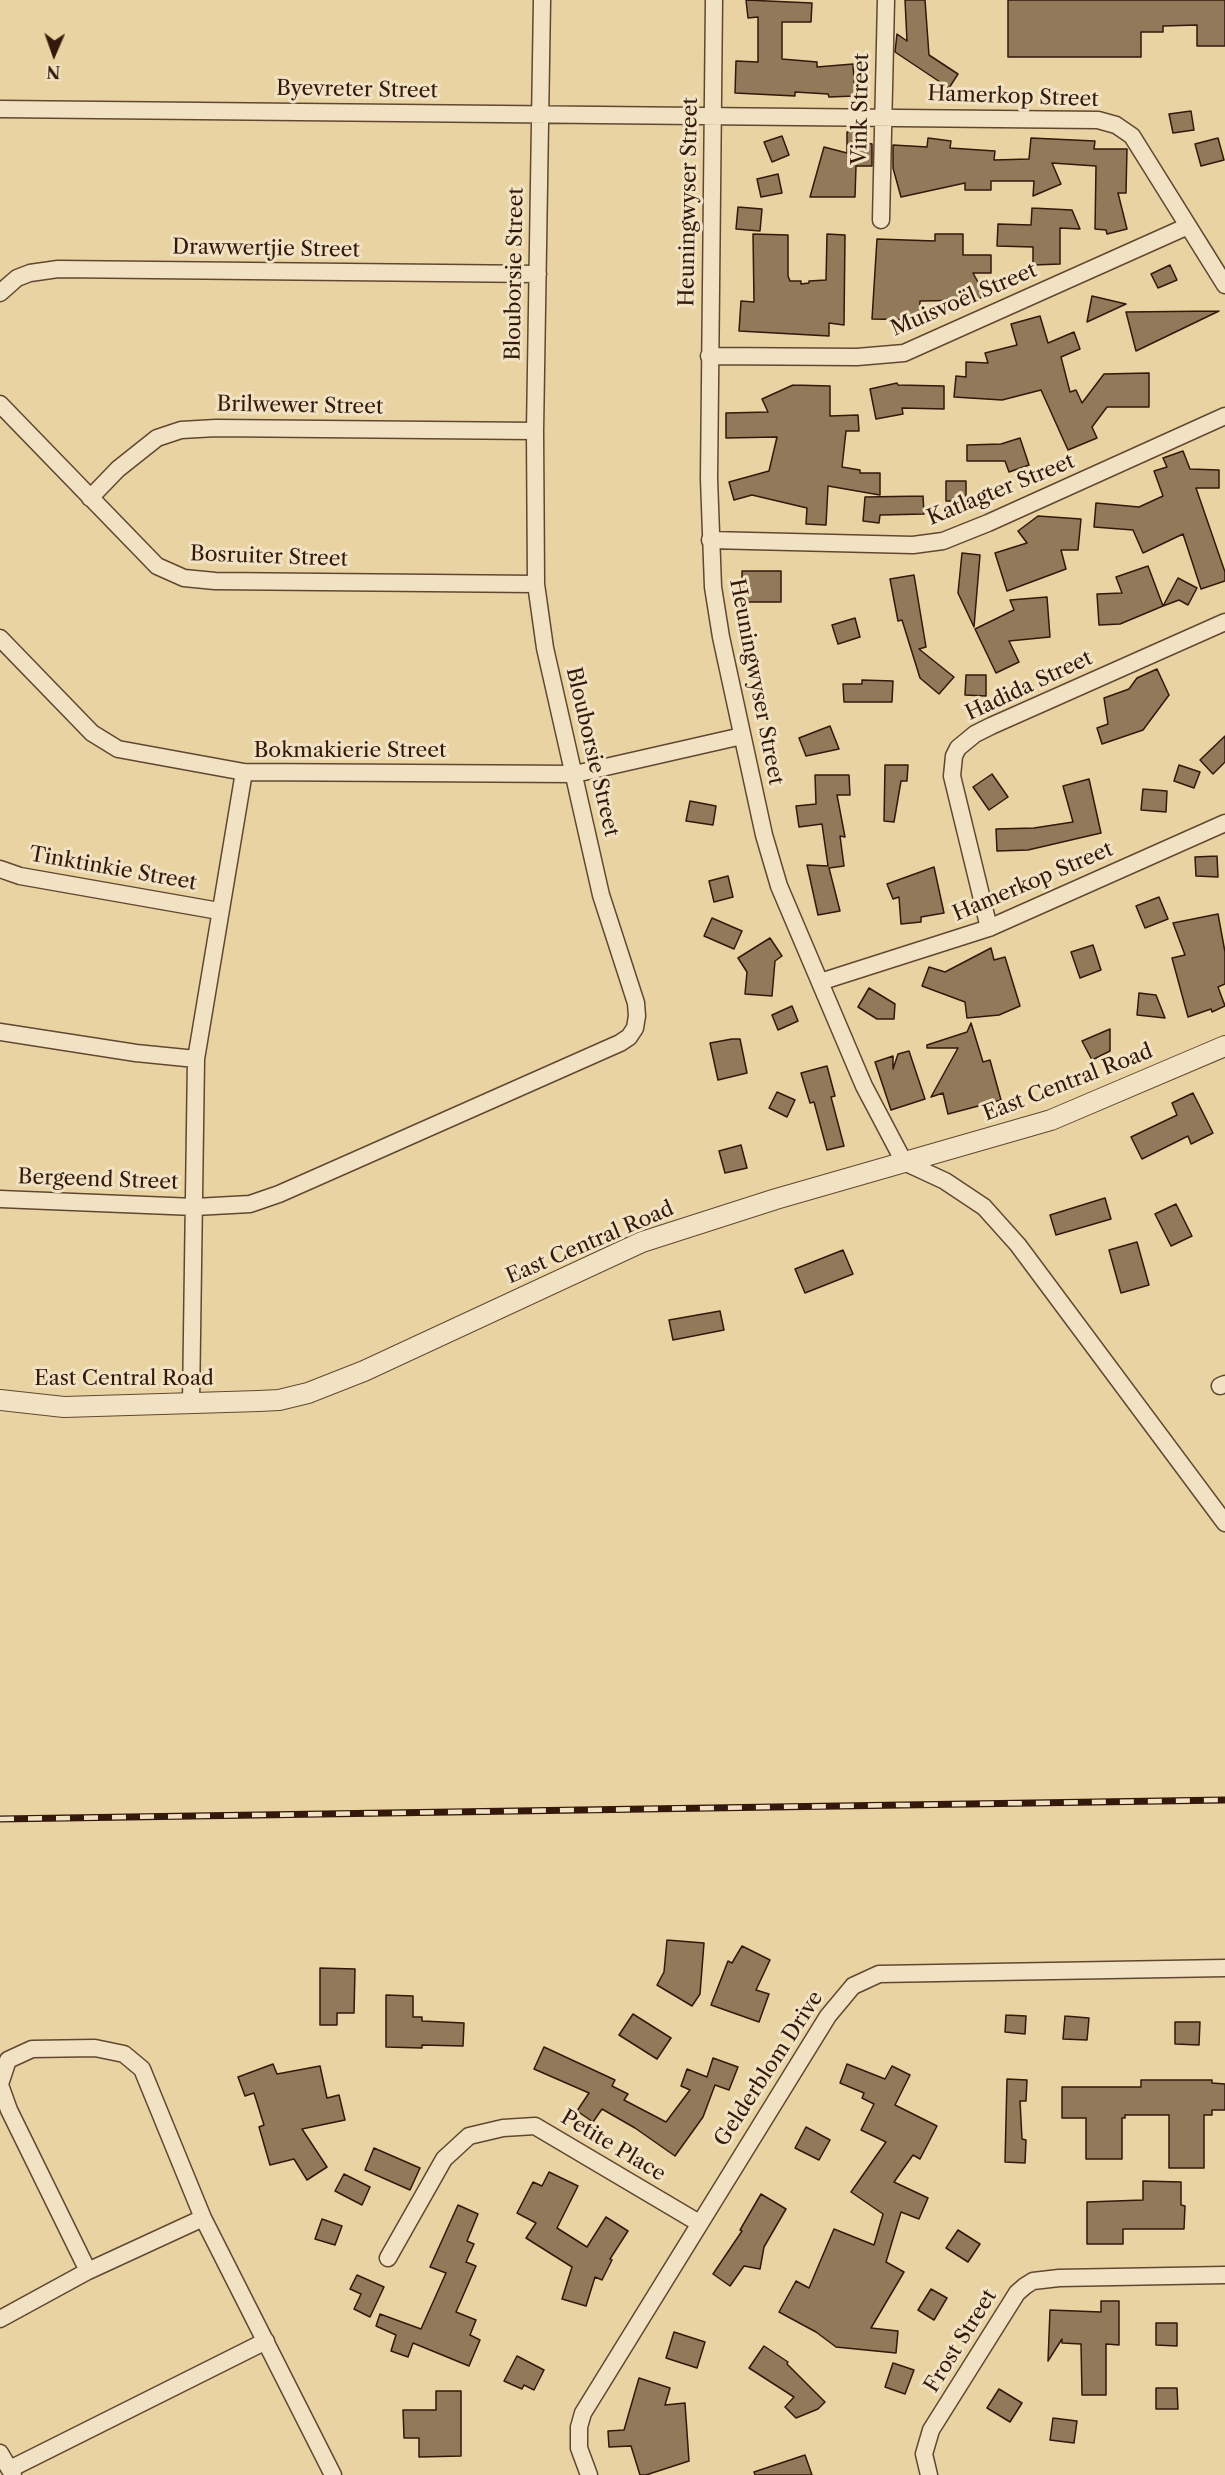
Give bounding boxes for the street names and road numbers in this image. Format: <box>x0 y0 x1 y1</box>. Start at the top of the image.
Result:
street label: Vink Street <box>847 53 875 165</box>
street label: Byevreter Street <box>276 76 438 104</box>
street label: Hamerkop Street <box>927 81 1099 113</box>
street label: Heuningwyser Street <box>675 97 703 307</box>
street label: Blouborsie Street <box>501 187 529 361</box>
street label: Drawwertjie Street <box>172 235 360 263</box>
street label: Muisvoël Street <box>887 258 1041 342</box>
street label: Brilwewer Street <box>216 392 384 420</box>
street label: Katlagter Street <box>924 449 1078 531</box>
street label: Bosruiter Street <box>190 542 348 572</box>
street label: Heuningwyser Street <box>724 577 788 787</box>
street label: Hadida Street <box>962 646 1096 726</box>
street label: Blouborsie Street <box>560 665 624 839</box>
street label: Bokmakierie Street <box>254 738 446 764</box>
street label: Hamerkop Street <box>949 837 1117 927</box>
street label: Tinktinkie Street <box>27 842 199 896</box>
street label: East Central Road <box>980 1039 1156 1127</box>
street label: Bergeend Street <box>17 1165 179 1195</box>
street label: East Central Road <box>502 1196 678 1290</box>
street label: East Central Road <box>34 1366 214 1392</box>
street label: Gelderblom Drive <box>709 1987 829 2151</box>
street label: Petite Place <box>556 2105 670 2187</box>
street label: Frost Street <box>919 2285 1003 2397</box>

